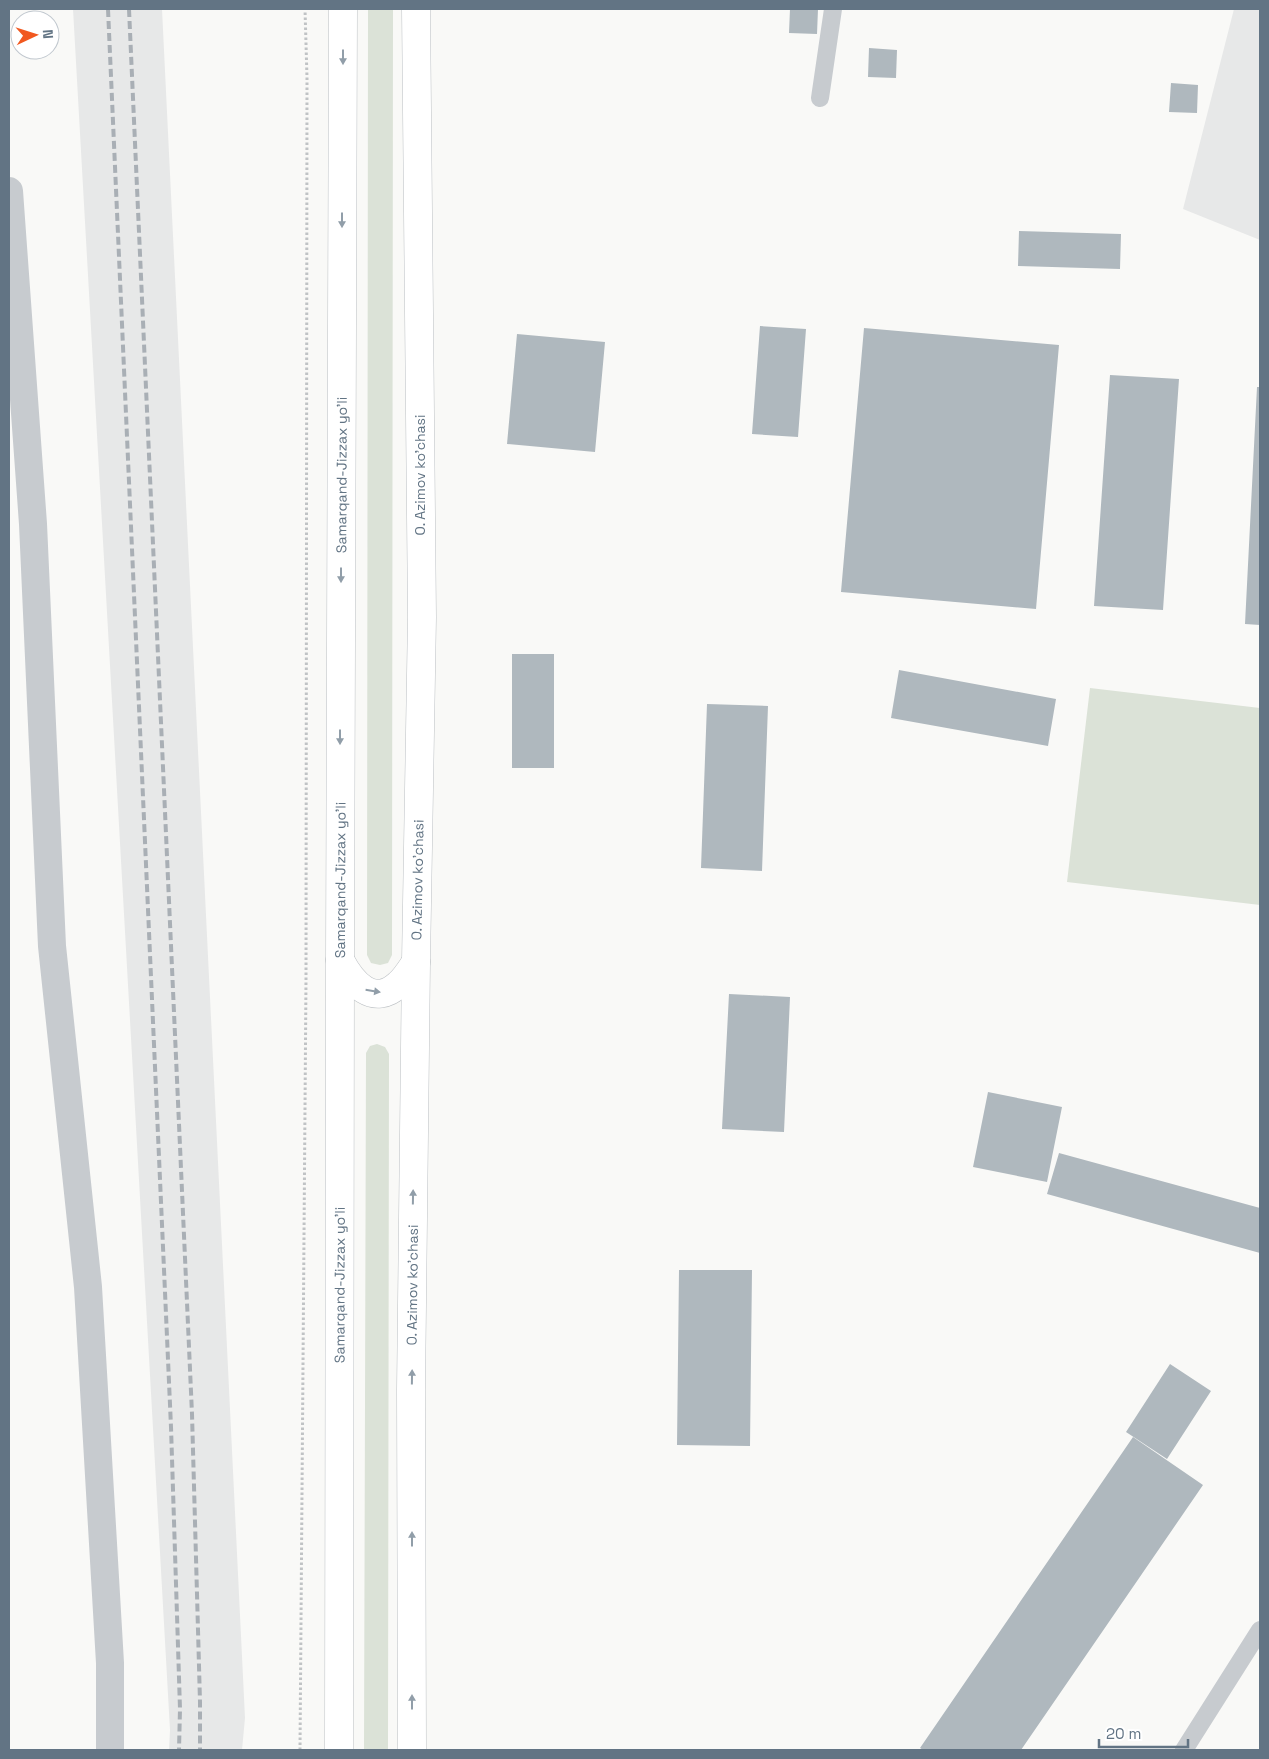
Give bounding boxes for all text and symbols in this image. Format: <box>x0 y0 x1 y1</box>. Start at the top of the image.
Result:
north arrow <box>10 10 60 60</box>
text: N <box>39 29 57 39</box>
one-way arrow <box>339 50 347 66</box>
one-way arrow <box>338 212 346 228</box>
street label: Samarqand-Jizzax yo'li <box>332 397 351 553</box>
street label: O. Azimov ko'chasi <box>411 415 429 535</box>
one-way arrow <box>337 567 345 583</box>
one-way arrow <box>336 730 344 746</box>
street label: Samarqand-Jizzax yo'li <box>331 802 349 958</box>
street label: O. Azimov ko'chasi <box>407 819 427 941</box>
one-way arrow <box>365 988 381 996</box>
one-way arrow <box>409 1188 417 1204</box>
street label: Samarqand-Jizzax yo'li <box>330 1207 349 1363</box>
street label: O. Azimov ko'chasi <box>403 1224 422 1346</box>
one-way arrow <box>408 1368 416 1384</box>
one-way arrow <box>408 1531 416 1547</box>
one-way arrow <box>408 1693 416 1709</box>
scale bar <box>1099 1716 1188 1748</box>
text: 20 m <box>1106 1724 1141 1743</box>

